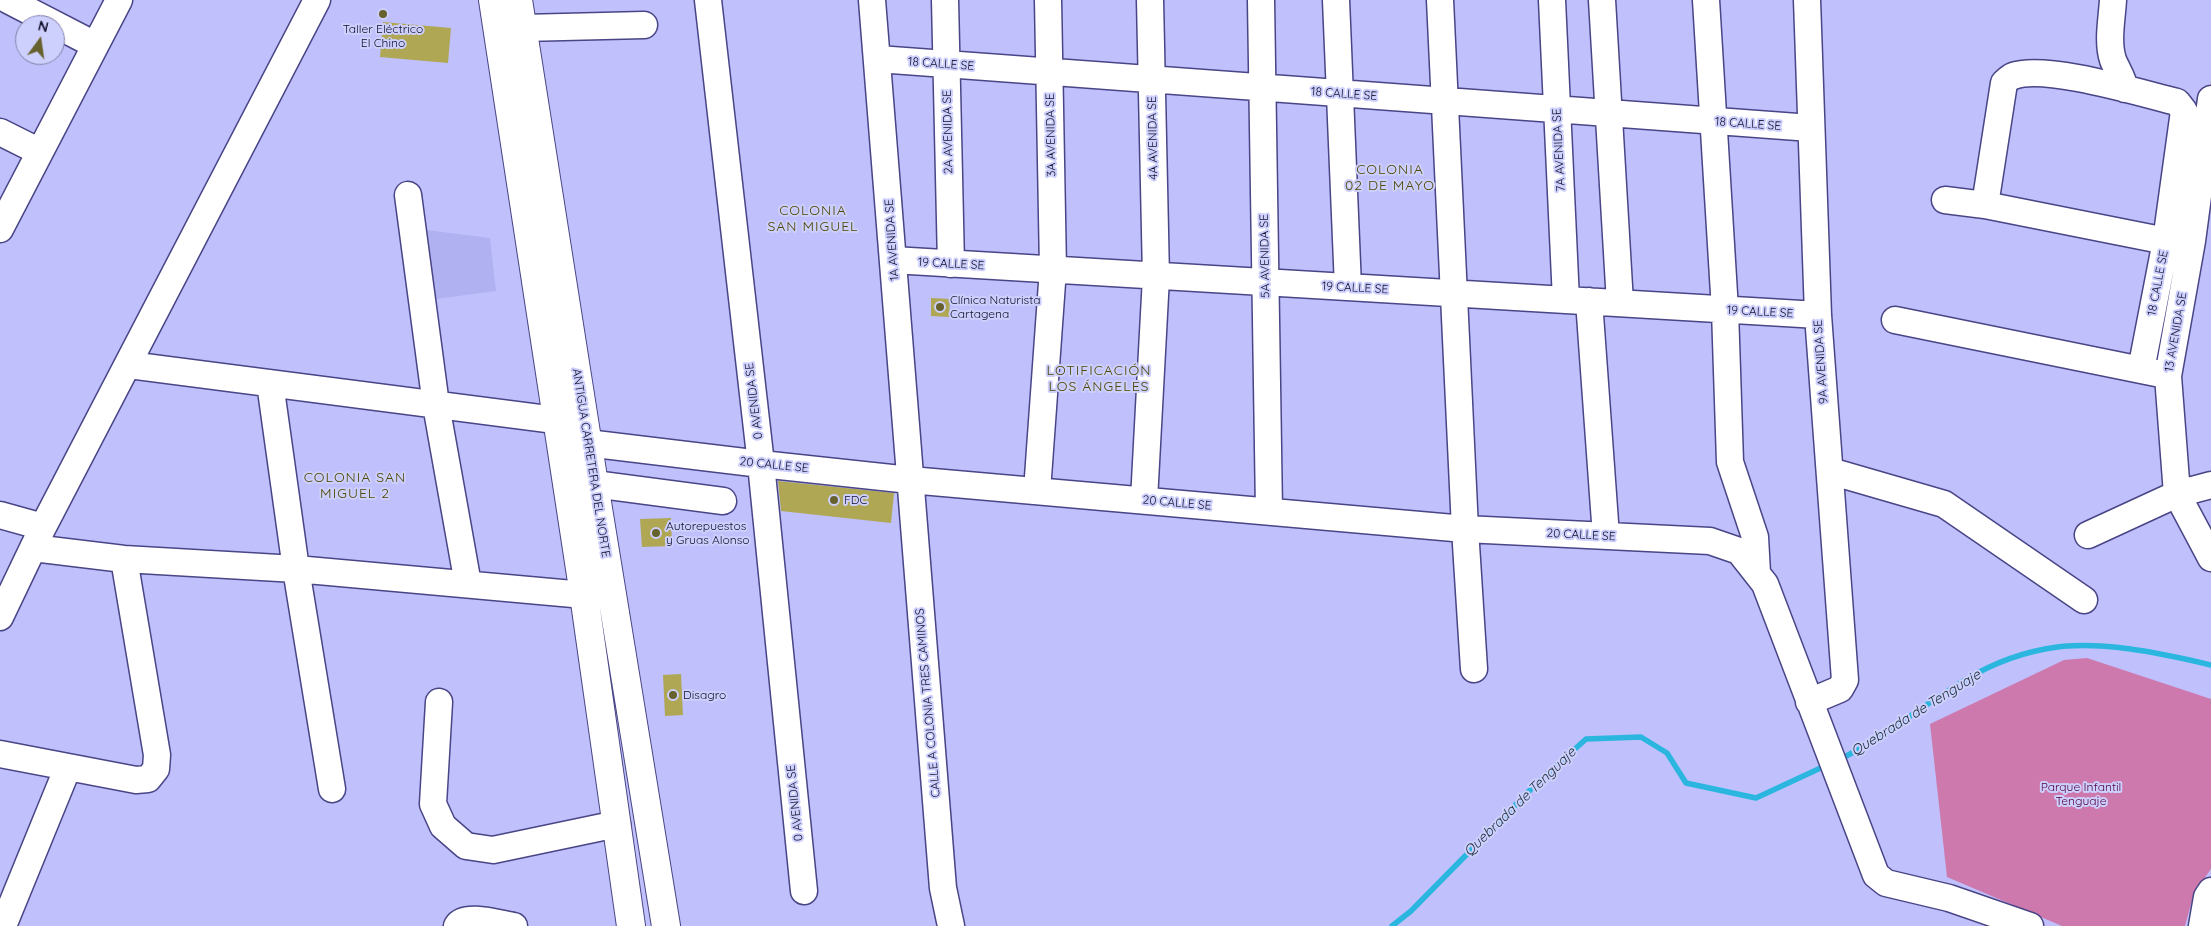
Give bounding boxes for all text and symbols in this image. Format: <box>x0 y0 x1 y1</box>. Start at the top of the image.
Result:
marker: Taller Eléctrico El Chino <box>377 8 389 20</box>
north arrow <box>15 15 65 65</box>
text: N <box>36 16 51 36</box>
place label: Taller Eléctrico El Chino <box>343 22 423 50</box>
street label: 18 CALLE SE <box>907 55 975 73</box>
street label: 18 CALLE SE <box>1310 85 1378 103</box>
street label: 2A AVENIDA SE <box>940 90 956 174</box>
street label: 3A AVENIDA SE <box>1043 93 1059 177</box>
street label: 4A AVENIDA SE <box>1145 96 1161 180</box>
street label: 7A AVENIDA SE <box>1550 108 1568 192</box>
street label: 18 CALLE SE <box>1714 115 1782 133</box>
district label: COLONIA 02 DE MAYO <box>1344 162 1436 194</box>
street label: 1A AVENIDA SE <box>882 199 902 281</box>
district label: COLONIA SAN MIGUEL <box>766 203 860 236</box>
street label: 5A AVENIDA SE <box>1257 214 1273 298</box>
street label: 18 CALLE SE <box>2145 249 2171 317</box>
street label: 19 CALLE SE <box>917 255 985 273</box>
street label: 19 CALLE SE <box>1321 279 1389 297</box>
street label: 13 AVENIDA SE <box>2162 291 2190 373</box>
place label: Clínica Naturista Cartagena <box>950 293 1040 321</box>
marker: Clínica Naturista Cartagena <box>934 301 946 313</box>
street label: 19 CALLE SE <box>1726 303 1794 321</box>
street label: 9A AVENIDA SE <box>1811 320 1831 404</box>
street label: 0 AVENIDA SE <box>742 362 766 440</box>
district label: LOTIFICACIÓN LOS ÁNGELES <box>1045 363 1153 396</box>
street label: ANTIGUA CARRETERA DEL NORTE <box>569 367 613 559</box>
street label: 20 CALLE SE <box>739 454 809 476</box>
district label: COLONIA SAN MIGUEL 2 <box>302 470 408 502</box>
place label: FDC <box>844 493 867 507</box>
street label: 20 CALLE SE <box>1142 493 1212 513</box>
marker: FDC <box>828 494 840 506</box>
place label: Autorepuestos y Gruas Alonso <box>666 519 750 547</box>
street label: 20 CALLE SE <box>1546 526 1616 544</box>
marker: Autorepuestos y Gruas Alonso <box>650 527 662 539</box>
street label: CALLE A COLONIA TRES CAMINOS <box>913 608 943 798</box>
water label: Quebrada de Tenguaje <box>1848 666 1984 760</box>
place label: Disagro <box>683 688 726 702</box>
marker: Disagro <box>667 689 679 701</box>
water label: Quebrada de Tenguaje <box>1460 744 1580 860</box>
street label: 0 AVENIDA SE <box>784 764 806 842</box>
park label: Parque Infantil Tenguaje <box>2041 780 2121 808</box>

